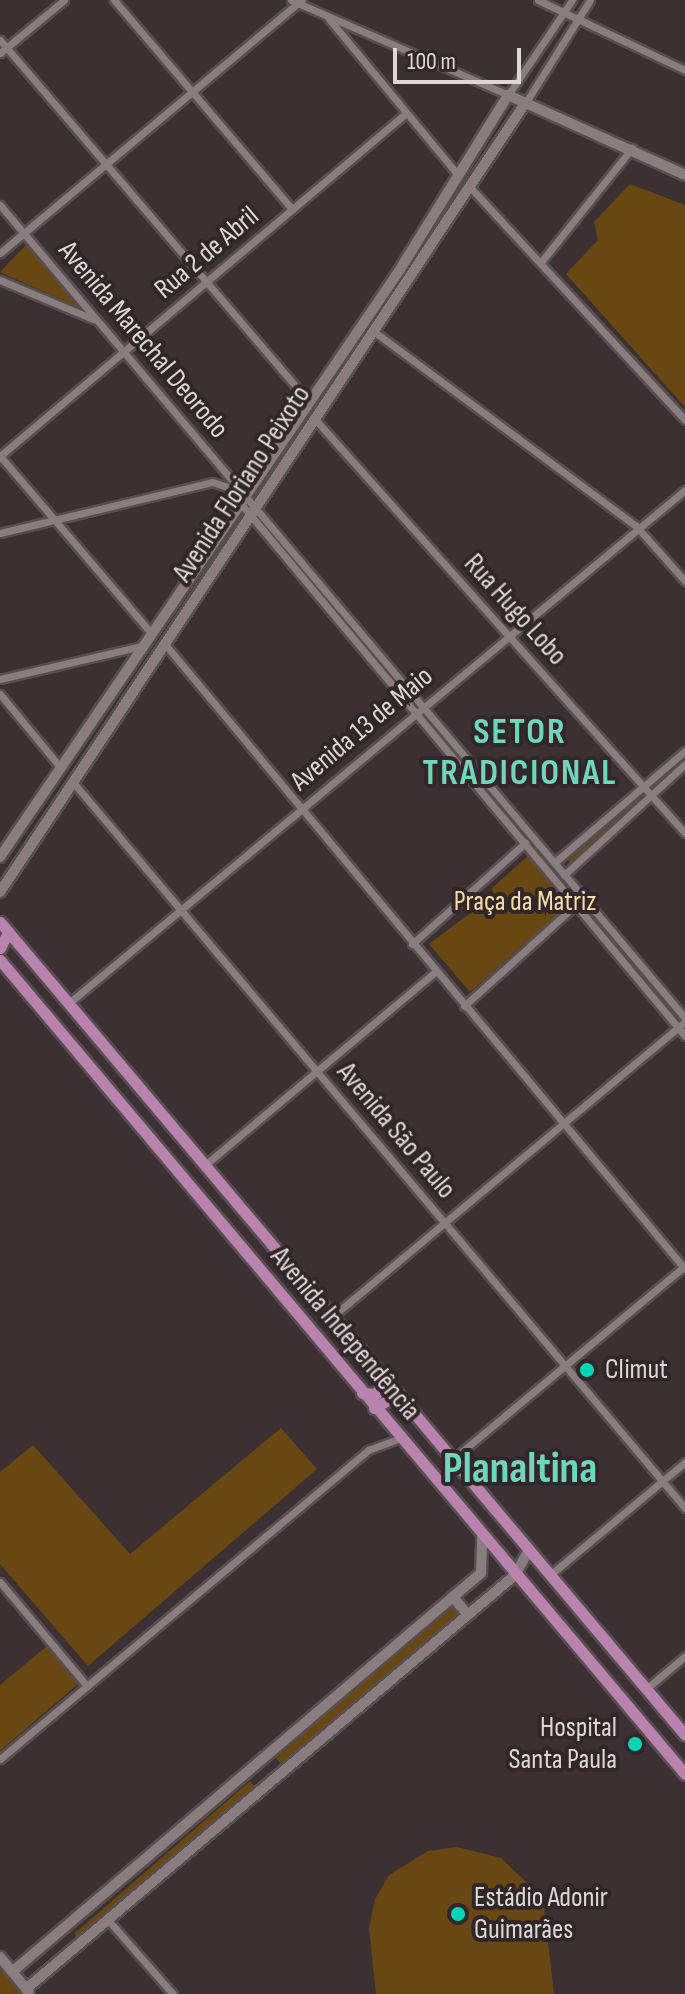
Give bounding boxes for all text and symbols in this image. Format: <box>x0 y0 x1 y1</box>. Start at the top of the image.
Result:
scale bar <box>397 32 525 82</box>
text: 100 m <box>407 47 456 76</box>
street label: Rua 2 de Abril <box>148 200 266 306</box>
street label: Avenida Marechal Deorodo <box>51 235 235 445</box>
street label: Avenida Floriano Peixoto <box>166 380 318 588</box>
street label: Rua Hugo Lobo <box>456 548 574 672</box>
street label: Avenida 13 de Maio <box>284 660 440 798</box>
district label: SETOR TRADICIONAL <box>423 710 617 795</box>
park label: Praça da Matriz <box>454 885 596 919</box>
street label: Avenida São Paulo <box>329 1056 463 1206</box>
street label: Avenida Independência <box>263 1241 427 1427</box>
place label: Climut <box>605 1353 668 1387</box>
marker: Climut <box>576 1359 598 1381</box>
district label: Planaltina <box>443 1443 597 1495</box>
place label: Hospital Santa Paula <box>509 1711 617 1777</box>
marker: Hospital Santa Paula <box>624 1733 646 1755</box>
place label: Estádio Adonir Guimarães <box>474 1881 608 1947</box>
marker: Estádio Adonir Guimarães <box>449 1905 467 1923</box>

